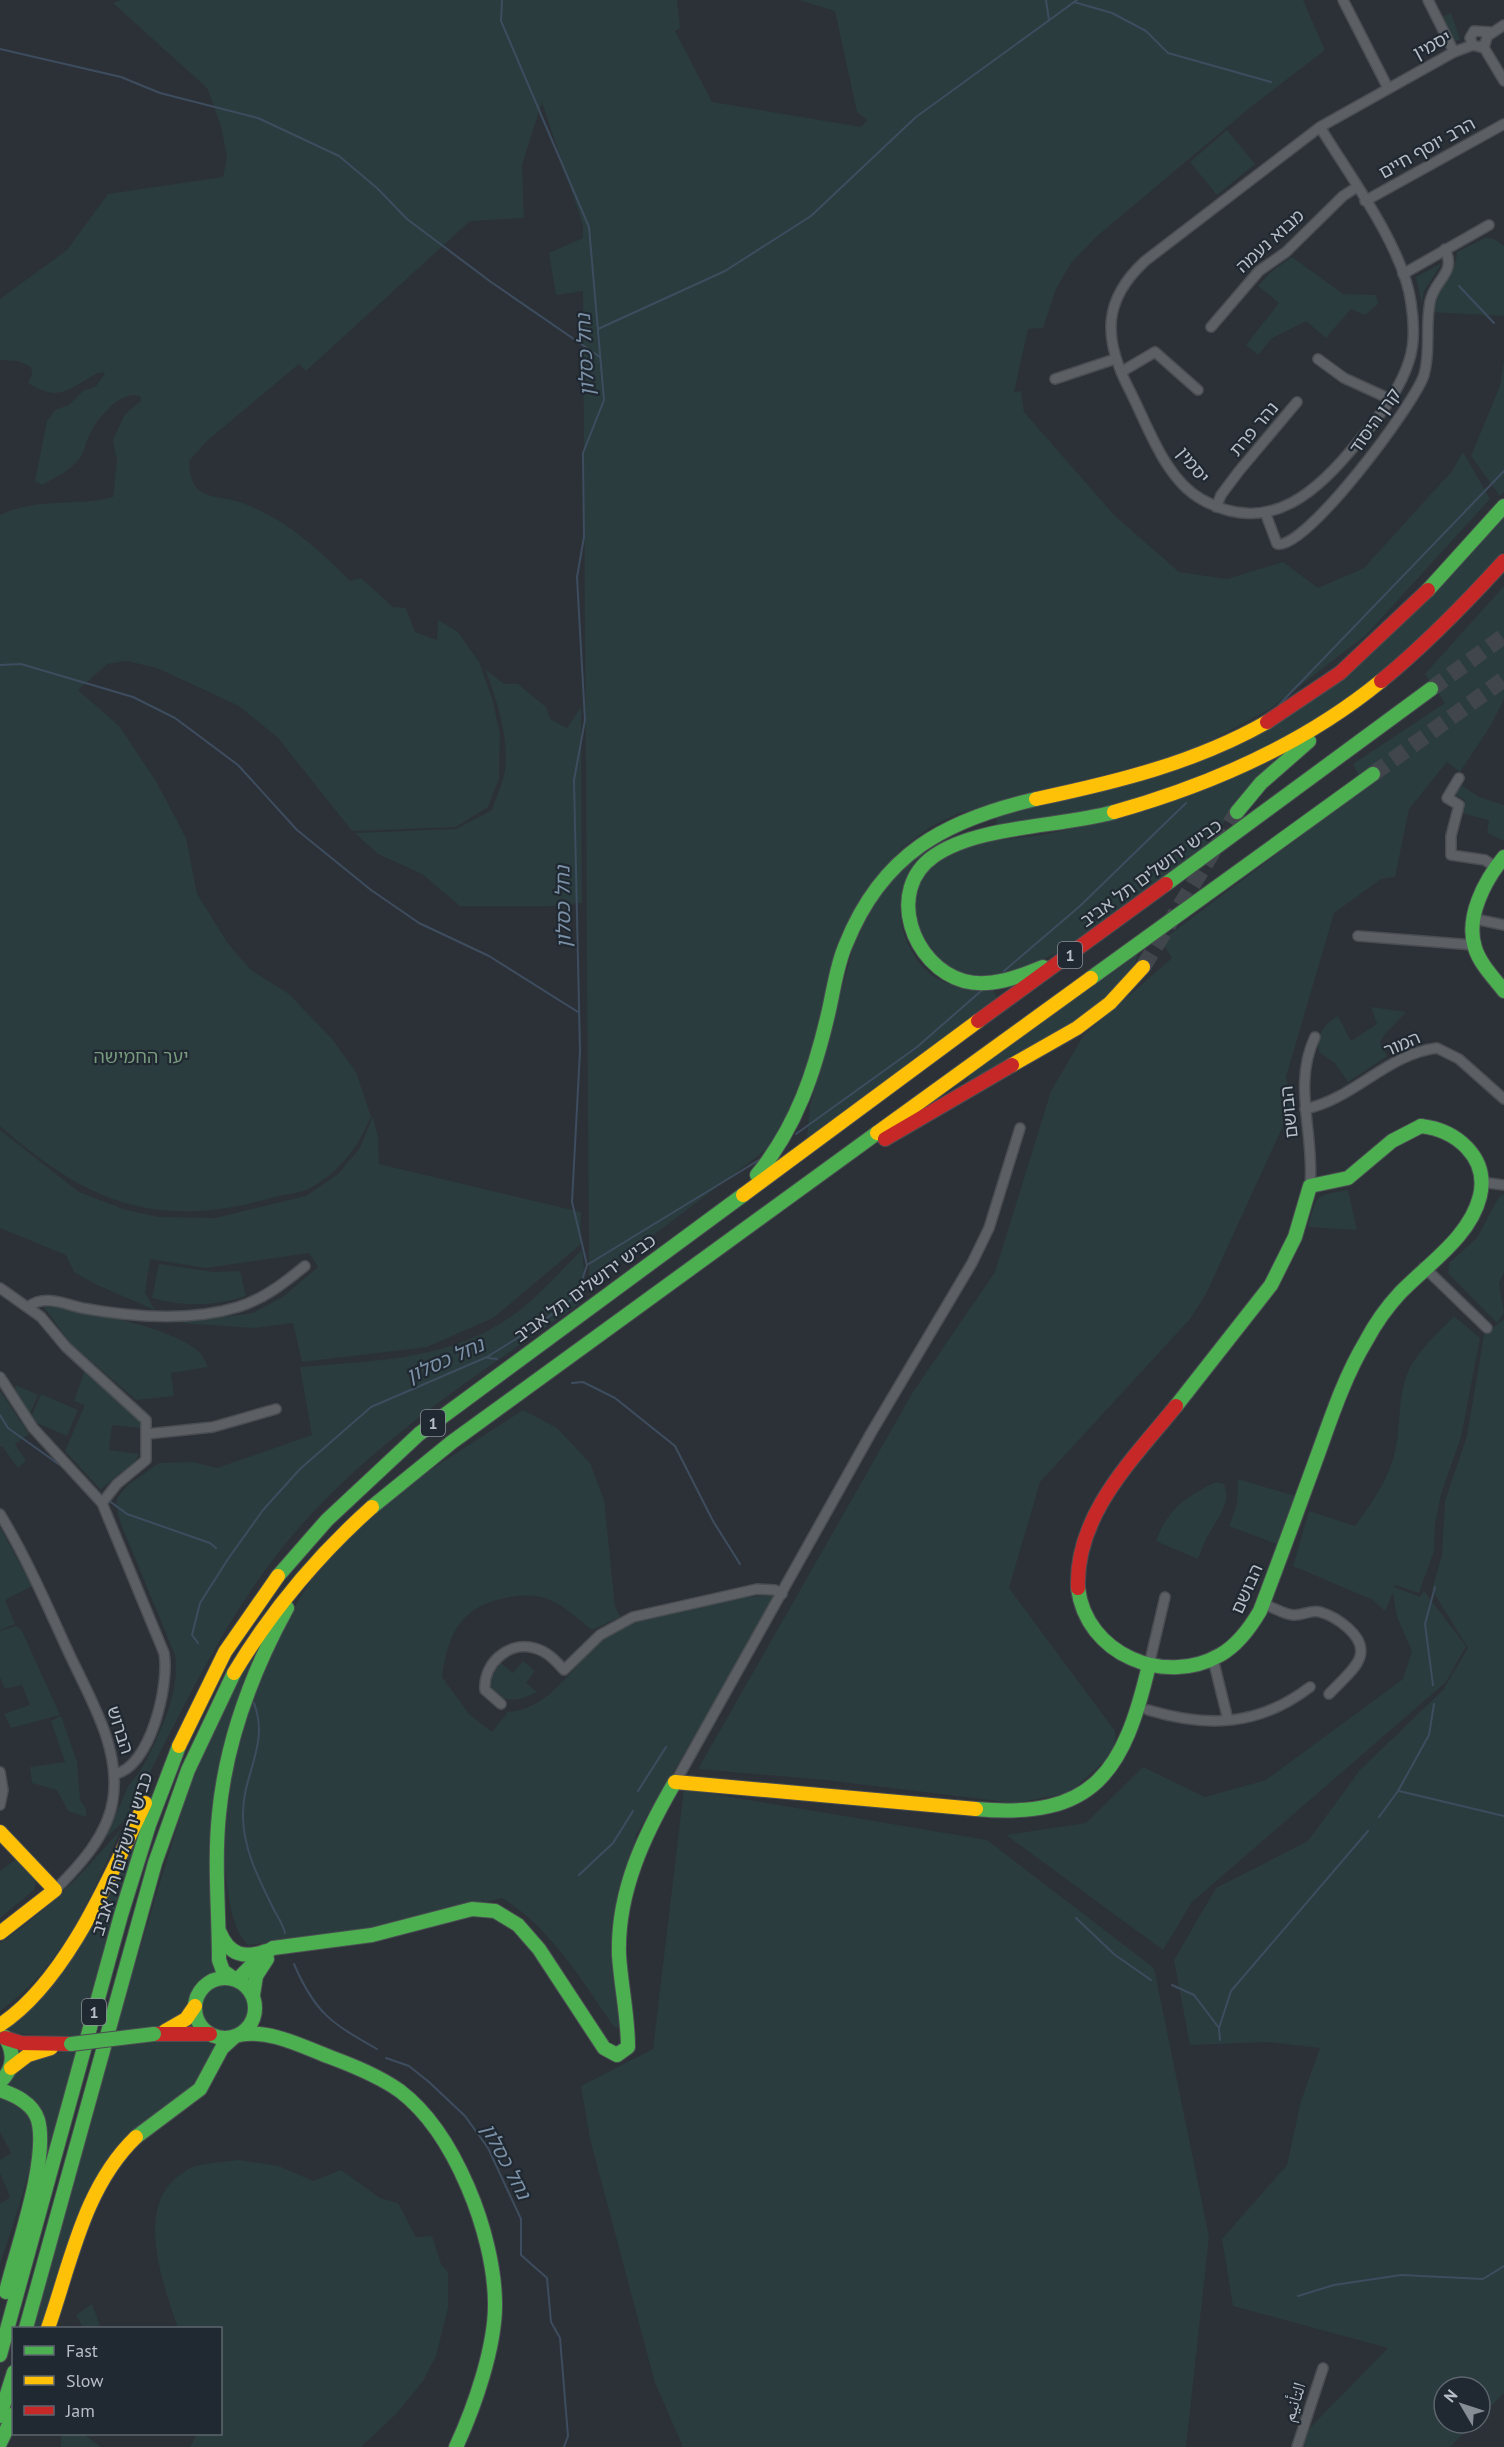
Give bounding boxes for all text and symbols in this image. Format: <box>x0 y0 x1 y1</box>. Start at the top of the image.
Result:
street label: יסמין <box>1409 25 1455 64</box>
street label: הרב יוסף חיים <box>1374 112 1479 184</box>
street label: מבוא נעמה <box>1231 204 1309 277</box>
water label: נחל כסלון <box>570 312 600 397</box>
street label: קרן היסוד <box>1344 384 1405 458</box>
street label: נהר פרת <box>1224 397 1283 461</box>
street label: יסמין <box>1172 442 1215 487</box>
street label: כביש ירושלים תל אביב <box>1075 813 1226 932</box>
water label: נחל כסלון <box>549 864 577 948</box>
road number: 1 <box>1058 942 1082 968</box>
street label: המור <box>1380 1026 1424 1062</box>
park label: יער החמישה <box>93 1045 189 1068</box>
street label: הבושם <box>1274 1085 1303 1139</box>
street label: כביש ירושלים תל אביב <box>509 1228 660 1347</box>
water label: נחל כסלון <box>402 1331 489 1389</box>
road number: 1 <box>421 1410 445 1436</box>
street label: הבושם <box>1225 1560 1268 1617</box>
street label: הברוש <box>102 1703 139 1757</box>
street label: כביש ירושלים תל אביב <box>86 1769 157 1938</box>
road number: 1 <box>82 1999 106 2025</box>
water label: נחל כסלון <box>475 2119 537 2205</box>
legend <box>12 2327 222 2435</box>
text: Fast <box>66 2339 98 2362</box>
text: Slow <box>66 2369 104 2392</box>
north arrow <box>1432 2375 1492 2435</box>
street label: التأنيم <box>1276 2379 1312 2425</box>
text: N <box>1439 2385 1461 2406</box>
text: Jam <box>65 2399 95 2422</box>

